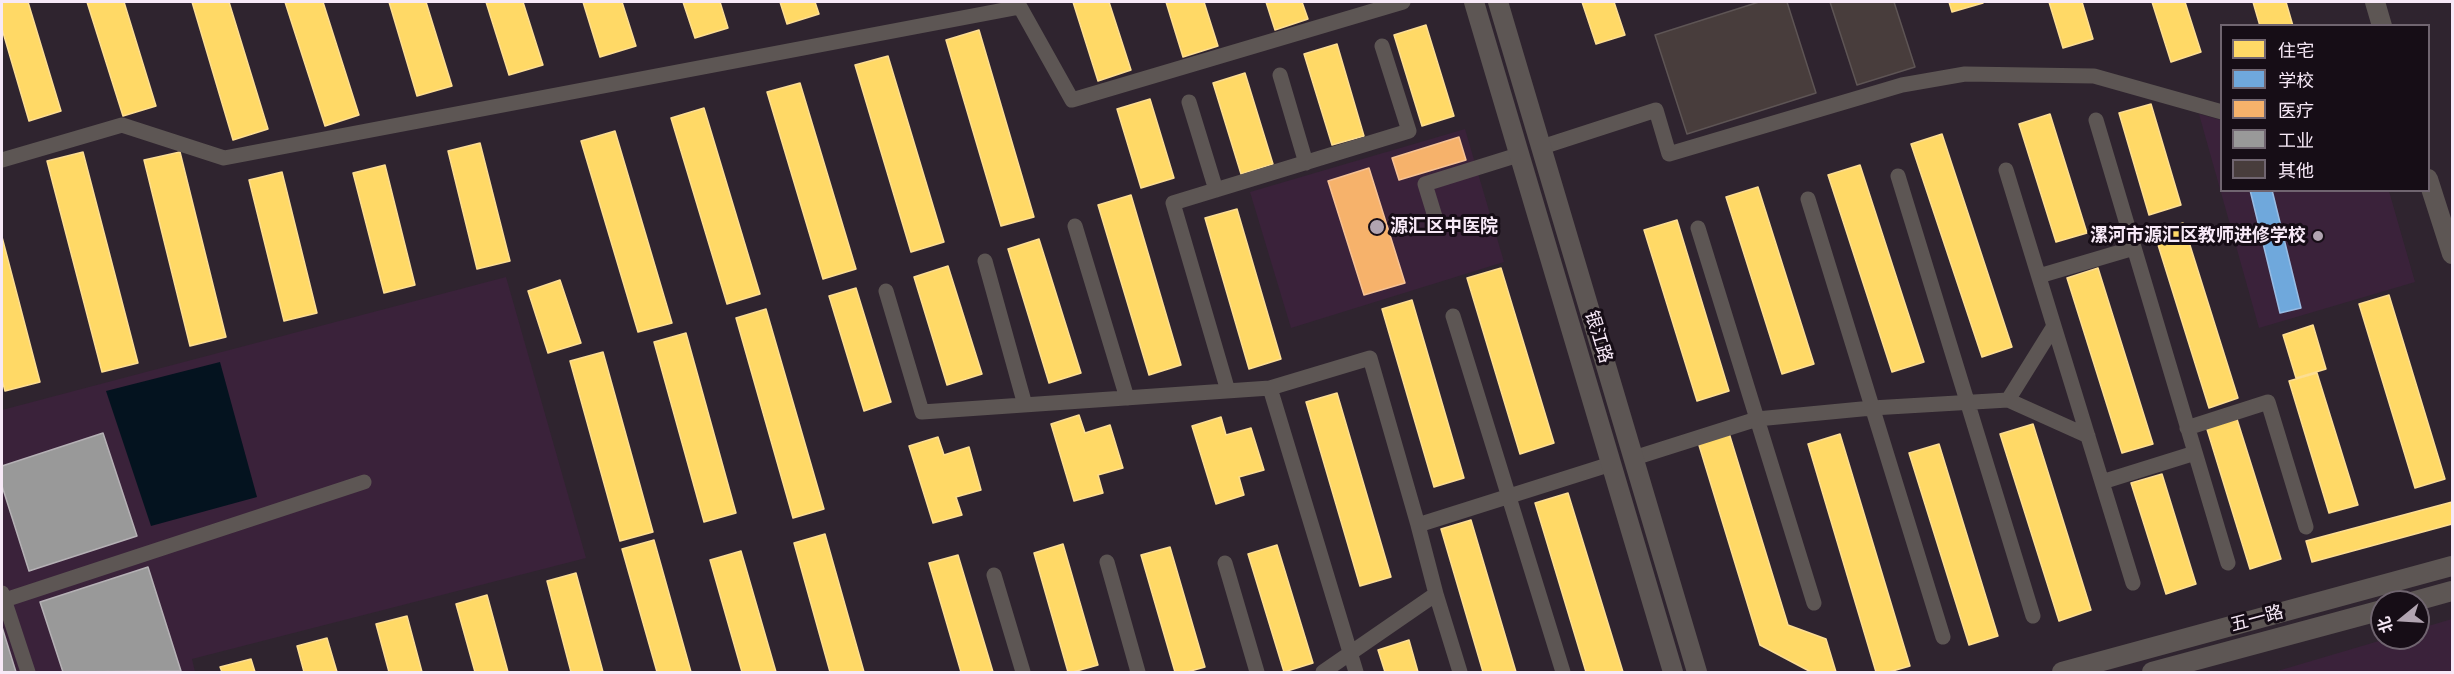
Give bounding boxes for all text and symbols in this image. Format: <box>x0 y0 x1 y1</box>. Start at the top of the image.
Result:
legend <box>2220 24 2430 192</box>
text: 住宅 <box>2278 39 2314 62</box>
text: 学校 <box>2278 69 2314 92</box>
text: 医疗 <box>2278 99 2314 122</box>
text: 工业 <box>2278 129 2314 152</box>
text: 其他 <box>2278 159 2314 182</box>
place label: 源汇区中医院 <box>1390 216 1498 238</box>
marker: 源汇区中医院 <box>1368 218 1386 236</box>
place label: 漯河市源汇区教师进修学校 <box>2090 225 2306 247</box>
marker: 漯河市源汇区教师进修学校 <box>2311 229 2325 243</box>
street label: 银江路 <box>1580 308 1616 366</box>
north arrow <box>2370 590 2430 650</box>
street label: 五一路 <box>2228 602 2286 636</box>
text: 北 <box>2373 614 2397 636</box>

